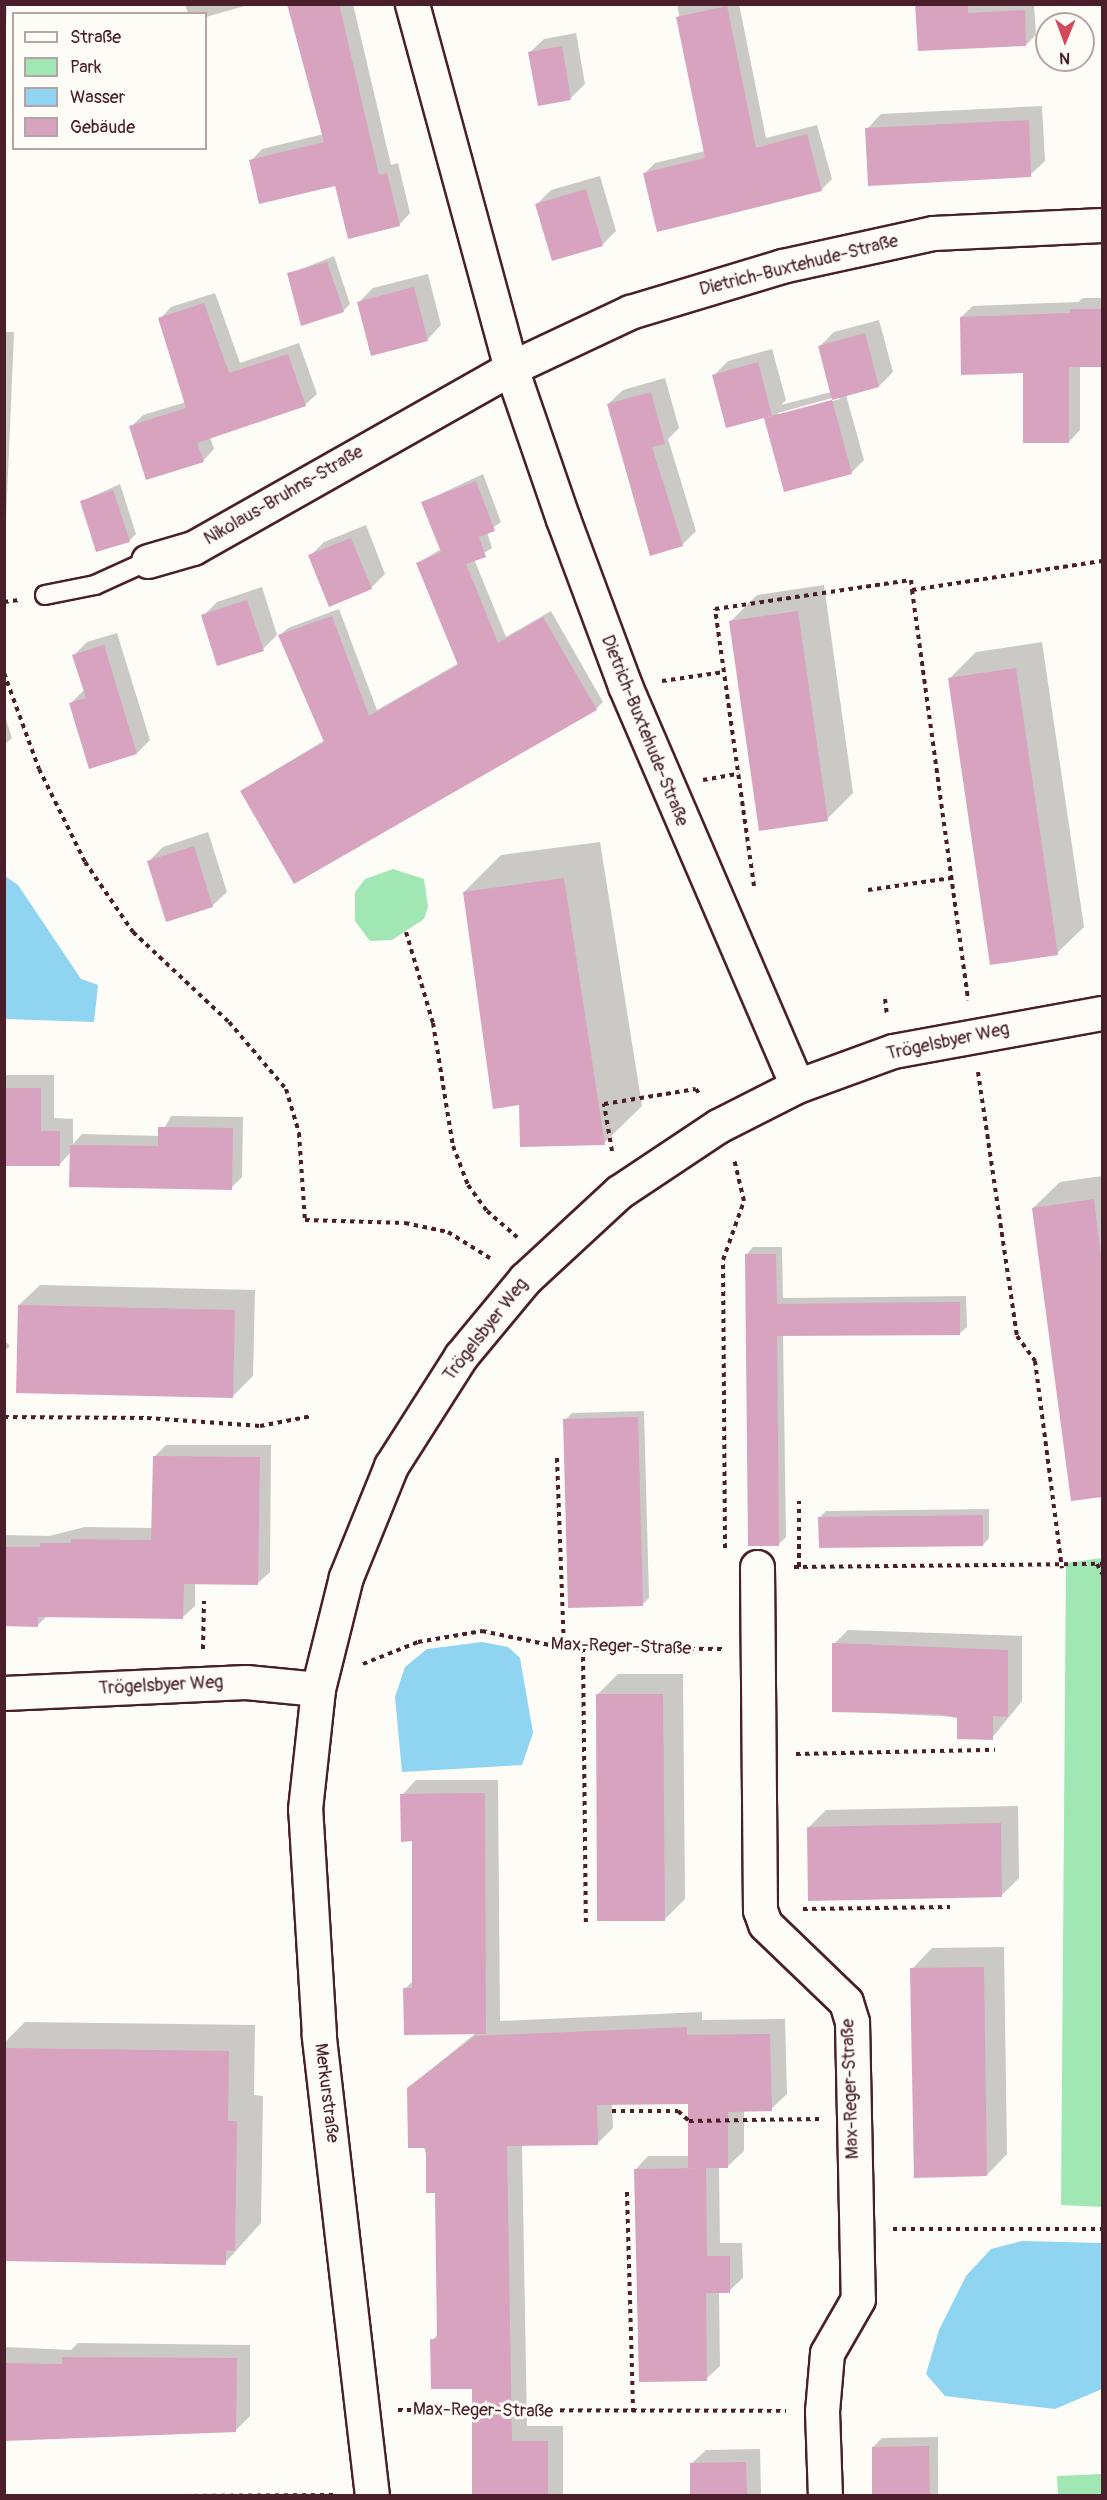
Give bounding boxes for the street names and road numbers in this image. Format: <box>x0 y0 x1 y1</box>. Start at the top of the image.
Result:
street label: Dietrich-Buxtehude-Straße <box>697 231 901 301</box>
street label: Nikolaus-Bruhns-Straße <box>200 442 368 550</box>
street label: Dietrich-Buxtehude-Straße <box>596 632 692 830</box>
street label: Trögelsbyer Weg <box>885 1018 1011 1066</box>
street label: Trögelsbyer Weg <box>439 1274 533 1386</box>
street label: Max-Reger-Straße <box>550 1634 692 1660</box>
street label: Trögelsbyer Weg <box>98 1672 224 1700</box>
street label: Max-Reger-Straße <box>838 2018 864 2160</box>
street label: Merkurstraße <box>309 2042 343 2144</box>
street label: Max-Reger-Straße <box>413 2399 553 2423</box>

